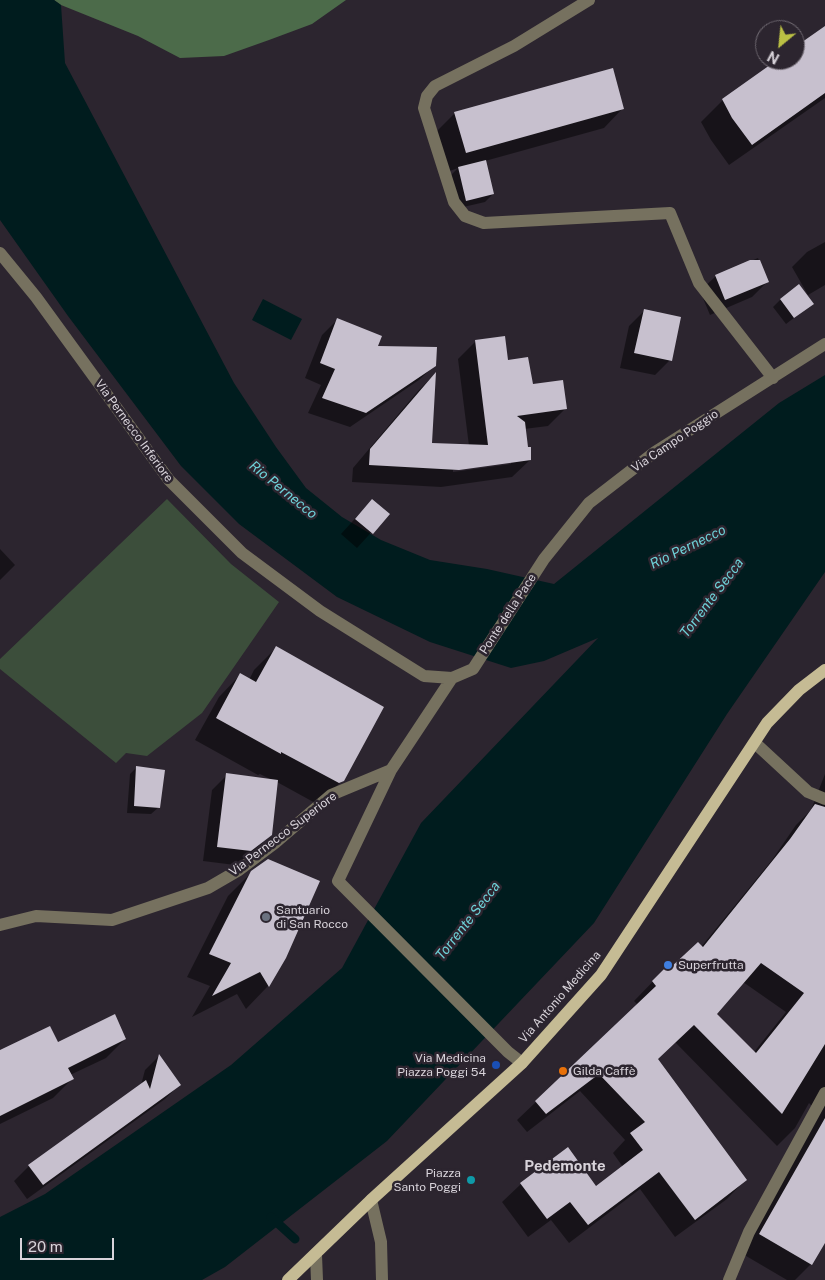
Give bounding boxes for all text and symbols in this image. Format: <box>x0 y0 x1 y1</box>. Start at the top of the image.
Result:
north arrow <box>755 20 805 70</box>
text: N <box>765 48 782 67</box>
street label: Via Pernecco Inferiore <box>92 377 176 485</box>
street label: Via Campo Poggio <box>629 407 721 475</box>
water label: Rio Pernecco <box>246 458 320 522</box>
water label: Rio Pernecco <box>647 521 729 573</box>
water label: Torrente Secca <box>677 555 747 641</box>
street label: Ponte della Pace <box>477 571 539 657</box>
street label: Via Pernecco Superiore <box>226 789 340 879</box>
water label: Torrente Secca <box>432 878 504 964</box>
place label: Santuario di San Rocco <box>276 903 348 931</box>
marker: Santuario di San Rocco <box>260 911 272 923</box>
street label: Via Antonio Medicina <box>516 948 604 1046</box>
place label: Superfrutta <box>678 958 744 972</box>
marker: Superfrutta <box>662 959 674 971</box>
place label: Via Medicina Piazza Poggi 54 <box>397 1051 486 1079</box>
marker: Via Medicina Piazza Poggi 54 <box>490 1059 502 1071</box>
place label: Gilda Caffè <box>573 1064 635 1078</box>
marker: Gilda Caffè <box>557 1065 569 1077</box>
district label: Pedemonte <box>524 1157 606 1175</box>
place label: Piazza Santo Poggi <box>393 1166 461 1194</box>
marker: Piazza Santo Poggi <box>465 1174 477 1186</box>
scale bar <box>22 1228 116 1260</box>
text: 20 m <box>28 1238 63 1255</box>

